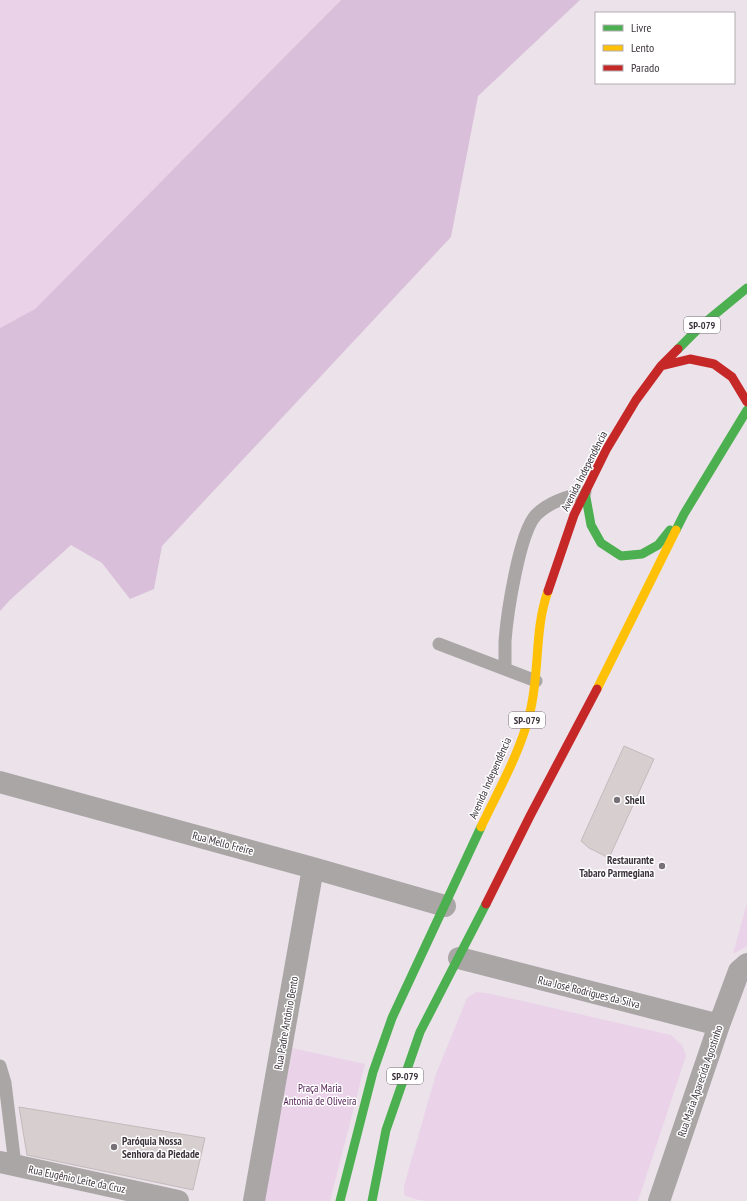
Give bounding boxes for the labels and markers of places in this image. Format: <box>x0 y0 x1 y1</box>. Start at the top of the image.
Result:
place label: Shell <box>625 793 645 807</box>
marker: Shell <box>612 795 622 805</box>
place label: Restaurante Tabaro Parmegiana <box>579 853 654 880</box>
marker: Restaurante Tabaro Parmegiana <box>657 861 667 871</box>
place label: Paróquia Nossa Senhora da Piedade <box>122 1134 200 1161</box>
marker: Paróquia Nossa Senhora da Piedade <box>109 1142 119 1152</box>

